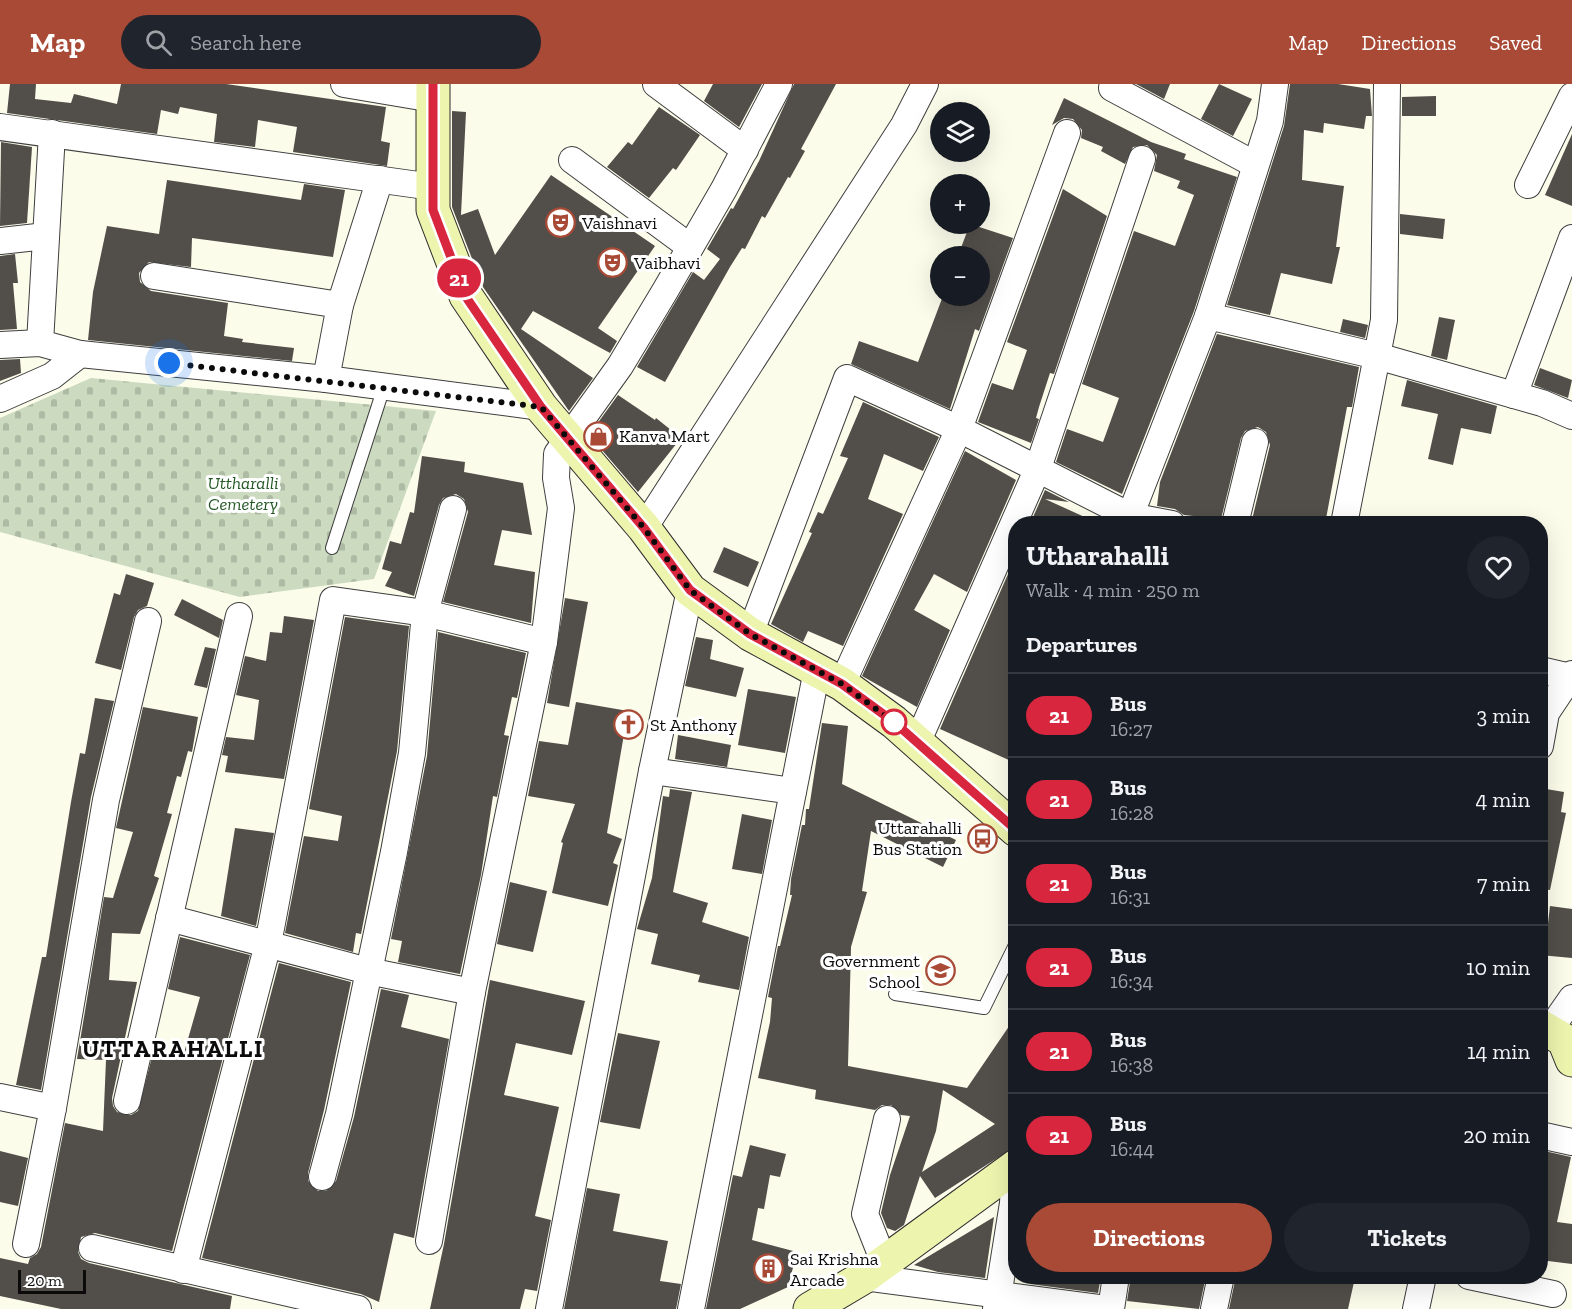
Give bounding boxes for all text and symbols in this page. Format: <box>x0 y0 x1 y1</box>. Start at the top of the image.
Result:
search box <box>121 15 541 69</box>
text: Map <box>30 26 85 59</box>
icon: search <box>142 26 175 59</box>
text: Search here <box>190 29 302 56</box>
text: Map <box>1289 30 1329 55</box>
text: Directions <box>1362 30 1456 55</box>
text: Saved <box>1489 30 1542 55</box>
map controls <box>930 102 990 306</box>
button: layers <box>930 102 990 162</box>
button: + <box>930 174 990 234</box>
theatre icon: Vaishnavi <box>545 207 577 239</box>
place label: Vaishnavi <box>581 212 657 234</box>
button: − <box>930 246 990 306</box>
theatre icon: Vaibhavi <box>597 247 629 279</box>
place label: Vaibhavi <box>633 252 700 274</box>
line badge: 21 <box>432 258 486 298</box>
text: 21 <box>449 266 469 291</box>
your location <box>154 348 184 378</box>
shop icon: Kanva Mart <box>582 420 614 452</box>
place label: Kanva Mart <box>619 425 710 447</box>
park label: Uttharalli Cemetery <box>207 472 279 515</box>
button: heart <box>1467 536 1530 599</box>
text: Utharahalli <box>1026 539 1169 572</box>
text: Walk · 4 min · 250 m <box>1026 578 1200 602</box>
text: Departures <box>1026 631 1137 658</box>
text: Bus <box>1110 690 1147 717</box>
text: 3 min <box>1476 702 1530 729</box>
text: 21 <box>1049 703 1069 728</box>
church icon: St Anthony <box>613 709 645 741</box>
unlabelled marker <box>881 709 907 735</box>
place label: St Anthony <box>650 714 738 736</box>
text: 16:27 <box>1110 717 1153 741</box>
text: Bus <box>1110 774 1147 801</box>
text: 4 min <box>1475 786 1530 813</box>
text: 21 <box>1049 787 1069 812</box>
text: 16:28 <box>1110 801 1154 825</box>
place label: Uttarahalli Bus Station <box>873 817 963 860</box>
bus stop icon: Uttarahalli Bus Station <box>967 822 999 854</box>
text: Bus <box>1110 858 1147 885</box>
text: 7 min <box>1477 870 1530 897</box>
text: 21 <box>1049 871 1069 896</box>
text: 16:31 <box>1110 885 1150 909</box>
text: Bus <box>1110 942 1147 969</box>
place label: Government School <box>822 950 920 993</box>
text: 10 min <box>1466 954 1530 981</box>
school or university icon: Government School <box>925 955 957 987</box>
text: 21 <box>1049 955 1069 980</box>
text: 16:34 <box>1110 969 1153 993</box>
text: Bus <box>1110 1026 1147 1053</box>
district label: UTTARAHALLI <box>82 1034 264 1063</box>
text: 14 min <box>1467 1038 1530 1065</box>
text: 21 <box>1049 1039 1069 1064</box>
text: 16:38 <box>1110 1053 1153 1077</box>
text: Bus <box>1110 1110 1147 1137</box>
text: 20 min <box>1463 1122 1530 1149</box>
text: 21 <box>1049 1123 1069 1148</box>
text: 16:44 <box>1110 1137 1154 1161</box>
button: Directions <box>1026 1203 1272 1272</box>
button: Tickets <box>1284 1203 1530 1272</box>
place label: Sai Krishna Arcade <box>790 1248 879 1291</box>
building icon: Sai Krishna Arcade <box>753 1253 785 1285</box>
scale bar <box>18 1267 86 1294</box>
text: 20 m <box>27 1271 62 1290</box>

